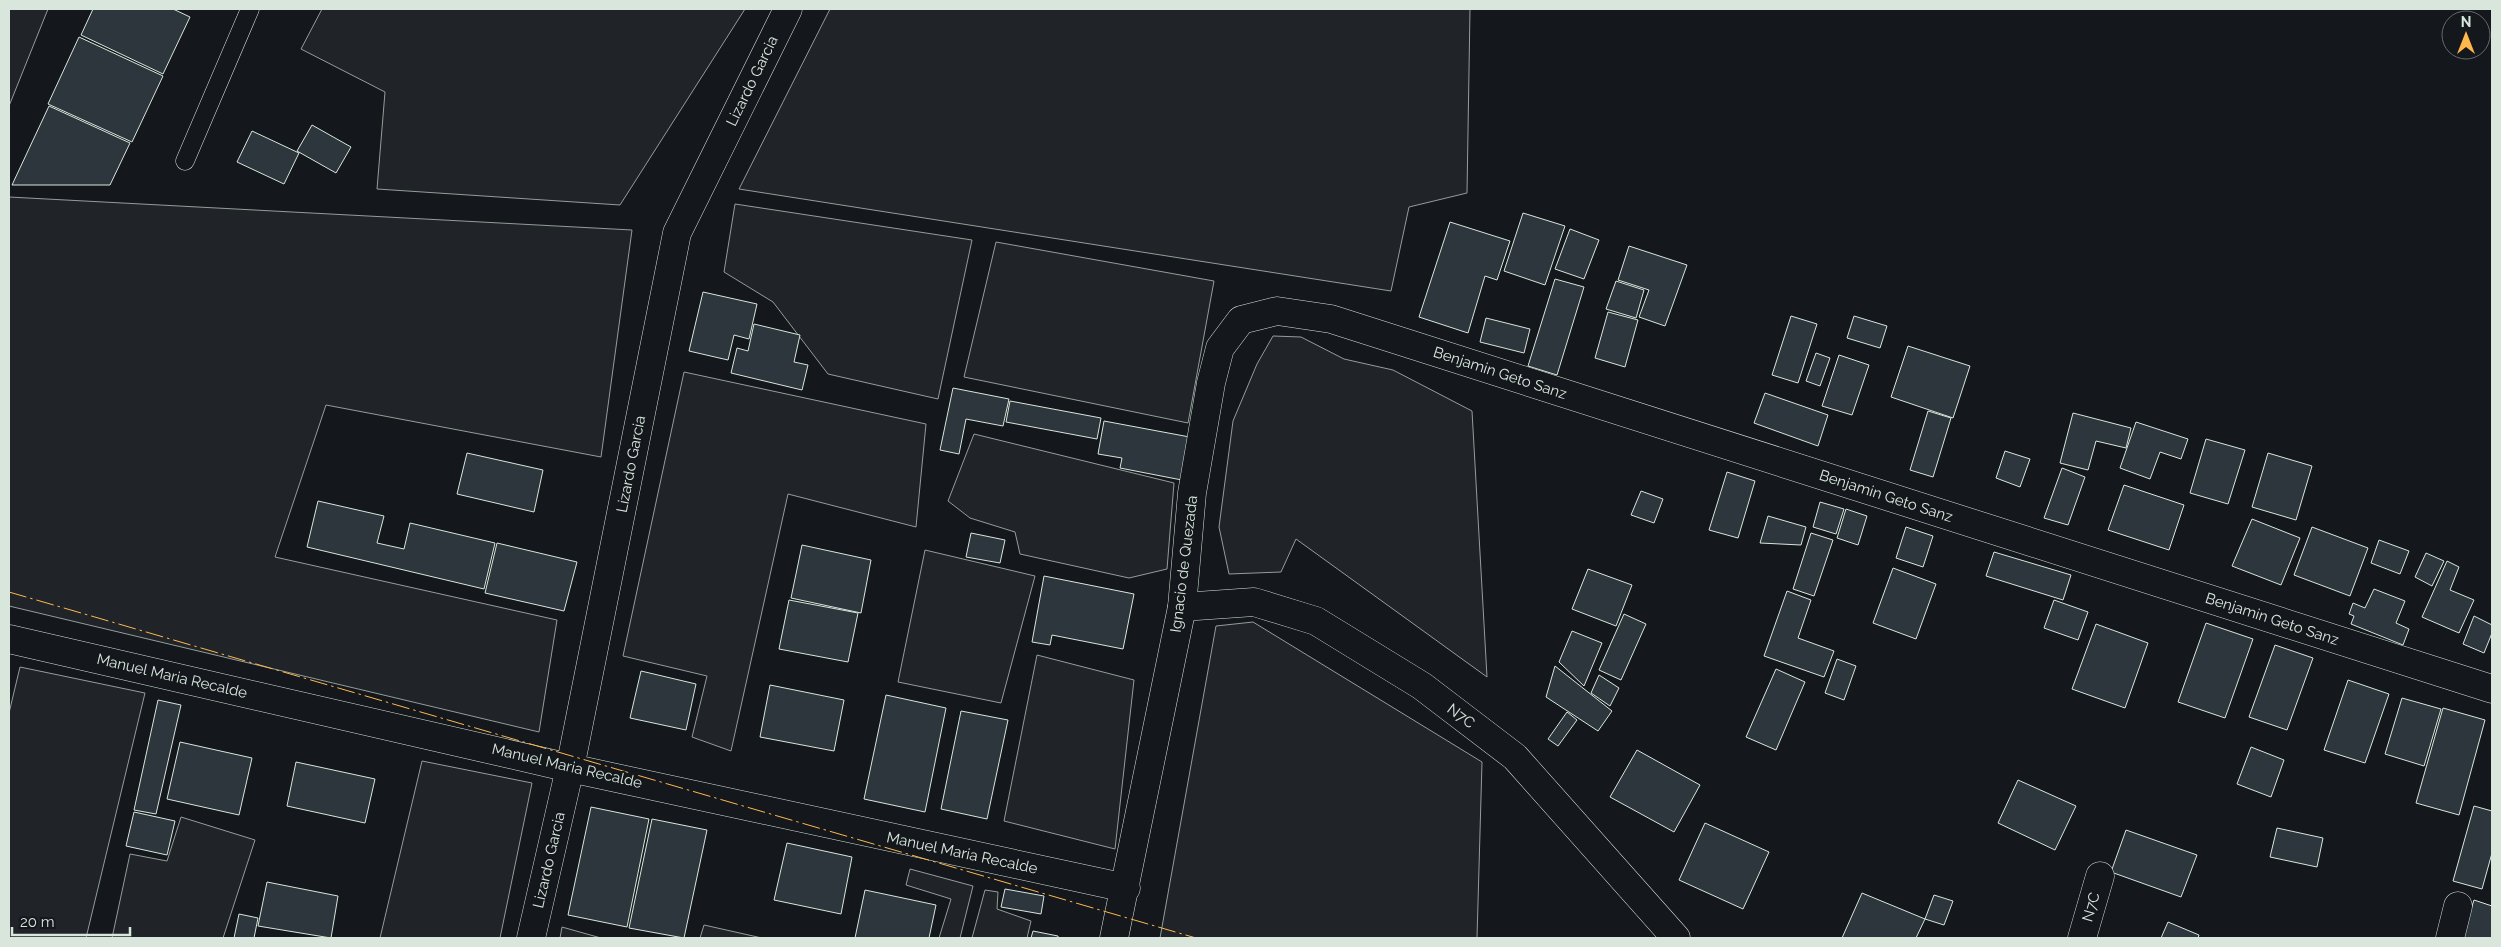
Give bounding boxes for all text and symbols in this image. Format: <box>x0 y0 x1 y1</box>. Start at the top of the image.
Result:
north arrow <box>2441 10 2491 60</box>
text: N <box>2461 14 2471 30</box>
street label: Lizardo Garcia <box>722 33 782 129</box>
street label: Benjamin Geto Sanz <box>1431 343 1569 403</box>
street label: Lizardo Garcia <box>613 414 649 514</box>
street label: Benjamin Geto Sanz <box>1817 466 1955 526</box>
street label: Ignacio de Quezada <box>1167 494 1201 634</box>
street label: Benjamin Geto Sanz <box>2203 589 2341 649</box>
street label: Manuel Maria Recalde <box>95 650 249 702</box>
street label: N7C <box>1444 700 1478 732</box>
street label: Manuel Maria Recalde <box>490 740 644 792</box>
street label: Lizardo Garcia <box>529 810 569 910</box>
street label: Manuel Maria Recalde <box>885 828 1039 878</box>
street label: N7C <box>2078 890 2104 924</box>
scale bar <box>12 904 130 936</box>
text: 20 m <box>20 913 55 931</box>

